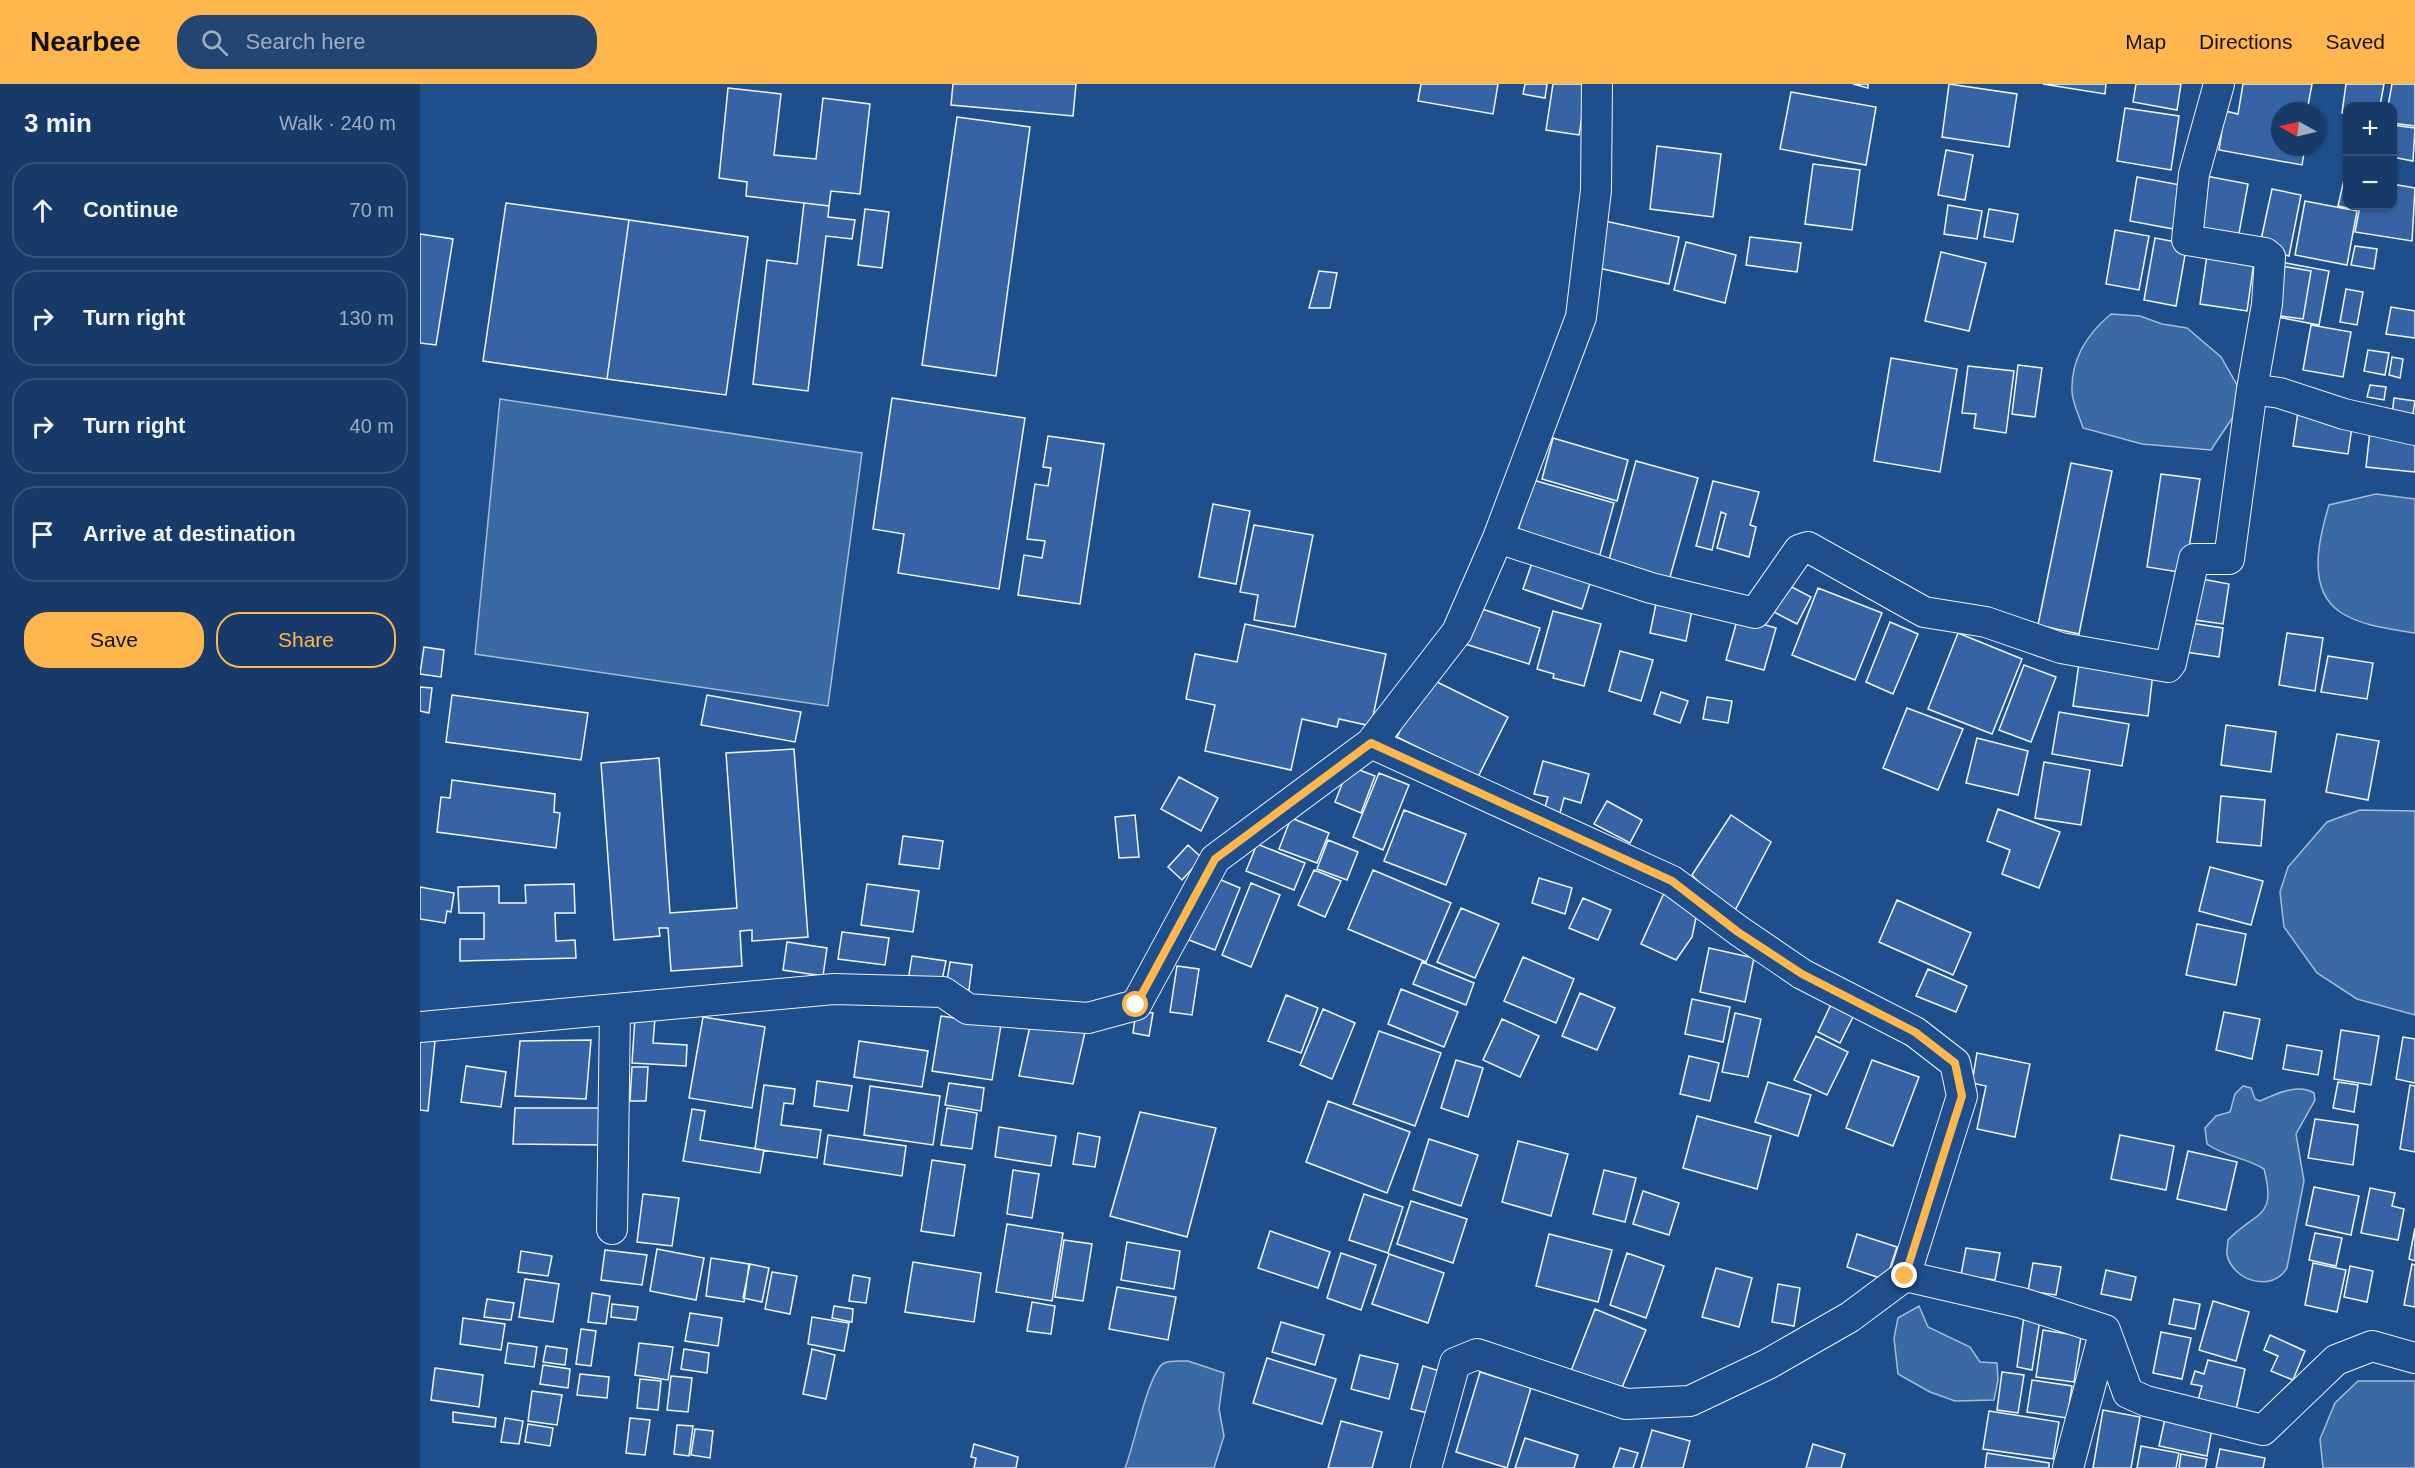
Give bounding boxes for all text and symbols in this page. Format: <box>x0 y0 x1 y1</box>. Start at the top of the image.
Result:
search box <box>177 15 597 69</box>
text: Nearbee <box>30 26 141 57</box>
icon: search <box>198 26 231 59</box>
text: Search here <box>246 29 365 54</box>
text: Map <box>2125 30 2166 53</box>
text: Directions <box>2199 30 2292 53</box>
text: Saved <box>2325 30 2385 53</box>
north arrow <box>2271 102 2325 156</box>
map controls <box>2343 102 2397 210</box>
button: + <box>2343 102 2397 156</box>
text: 3 min <box>24 108 92 138</box>
text: Walk · 240 m <box>279 112 396 134</box>
button: − <box>2343 156 2397 210</box>
icon: ahead <box>26 194 59 227</box>
text: Continue <box>83 197 178 222</box>
text: 70 m <box>350 199 394 221</box>
icon: right <box>26 302 59 335</box>
text: Turn right <box>83 305 185 330</box>
text: 130 m <box>338 307 394 329</box>
icon: right <box>26 410 59 443</box>
text: Turn right <box>83 413 185 438</box>
text: 40 m <box>350 415 394 437</box>
icon: arrive <box>26 518 59 551</box>
text: Arrive at destination <box>83 521 296 546</box>
button: Save <box>24 612 204 668</box>
button: Share <box>216 612 396 668</box>
route start <box>1122 991 1148 1017</box>
route end <box>1891 1262 1917 1288</box>

